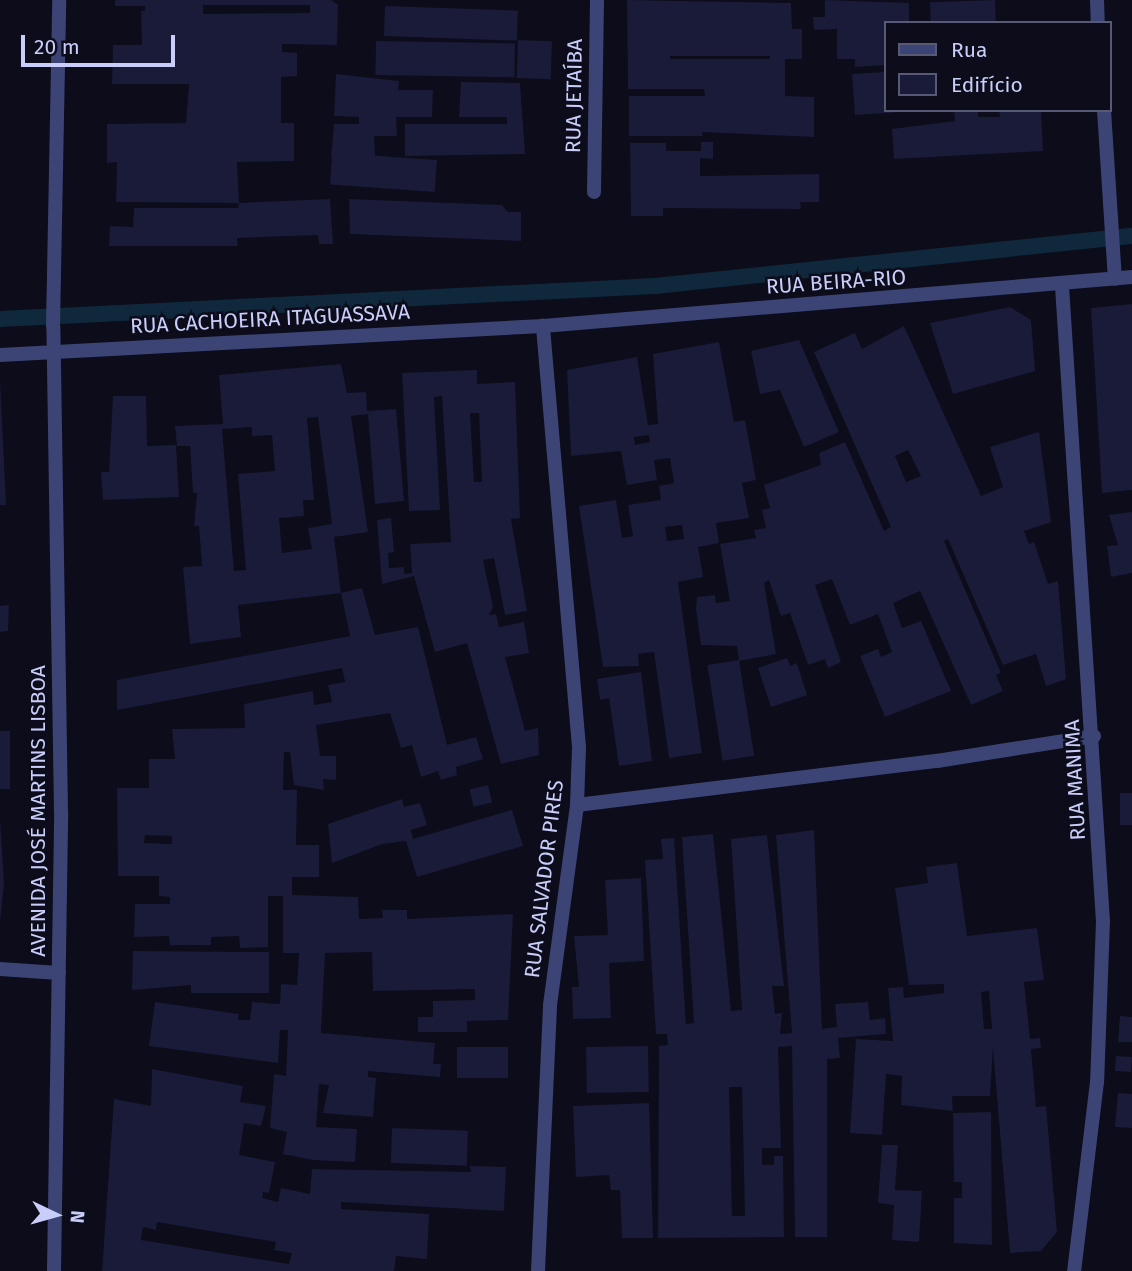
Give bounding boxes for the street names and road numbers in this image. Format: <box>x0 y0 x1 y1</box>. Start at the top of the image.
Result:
street label: RUA JETAÍBA <box>560 39 588 153</box>
street label: RUA BEIRA-RIO <box>765 265 907 299</box>
street label: RUA CACHOEIRA ITAGUASSAVA <box>129 299 411 339</box>
street label: AVENIDA JOSÉ MARTINS LISBOA <box>25 665 51 957</box>
street label: RUA MANIMA <box>1059 719 1091 841</box>
street label: RUA SALVADOR PIRES <box>519 779 569 979</box>

